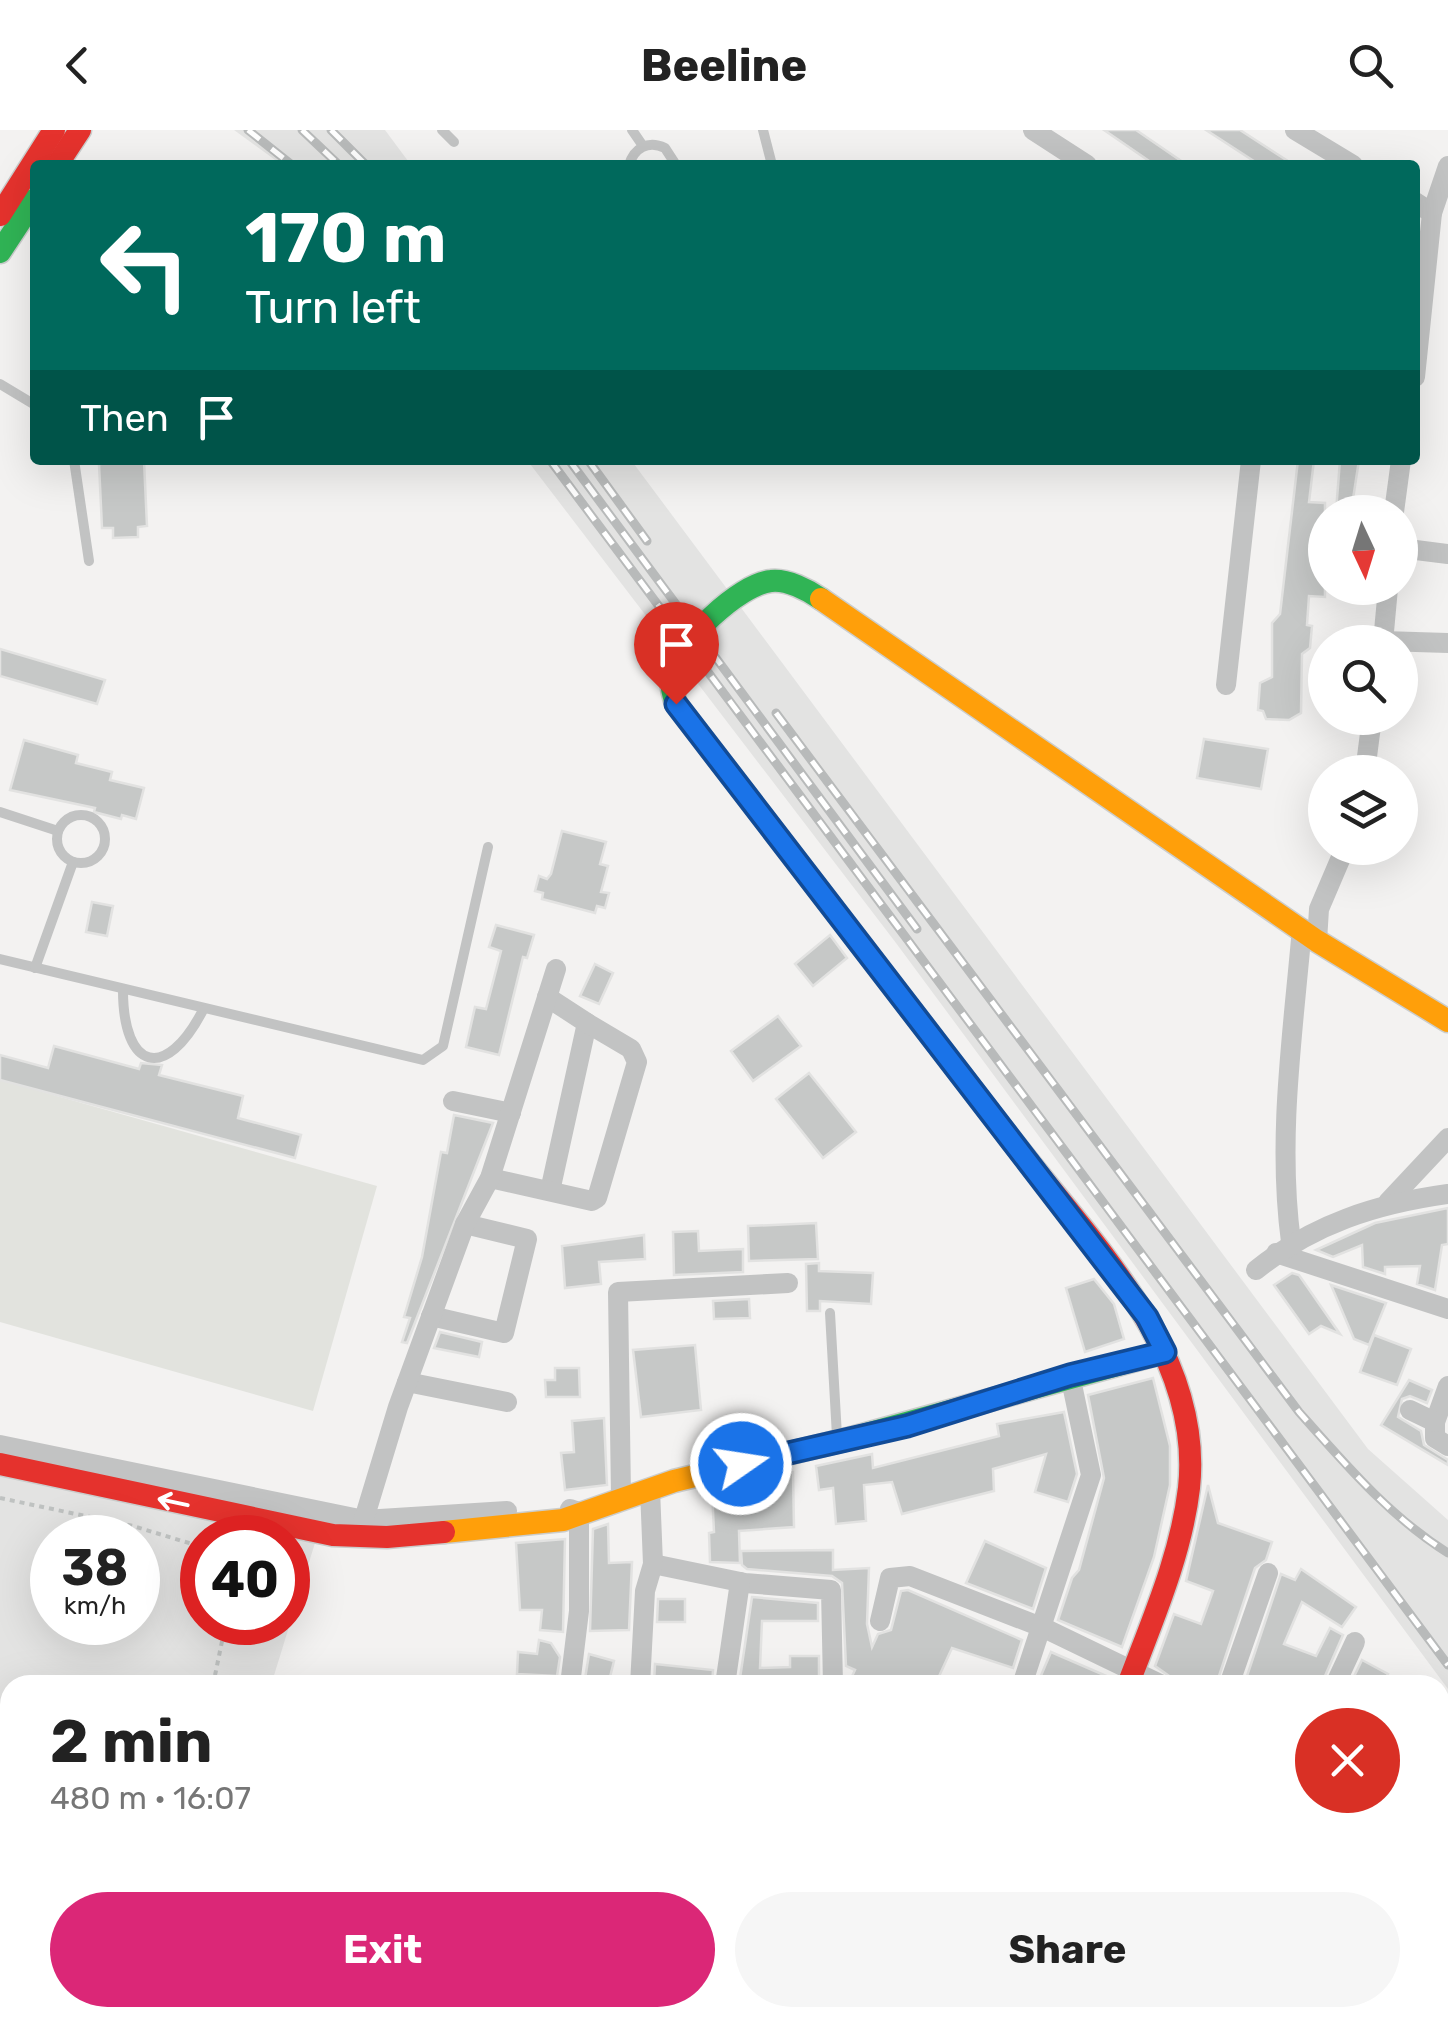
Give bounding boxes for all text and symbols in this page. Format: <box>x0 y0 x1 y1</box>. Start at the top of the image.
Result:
icon: back <box>50 38 105 93</box>
icon: search <box>1343 38 1398 93</box>
text: Beeline <box>641 39 807 92</box>
text: 170 m <box>245 197 447 280</box>
icon: left <box>80 200 210 330</box>
text: Turn left <box>245 281 421 334</box>
icon: arrive <box>189 390 244 445</box>
text: Then <box>80 395 169 441</box>
north arrow <box>1308 495 1418 605</box>
map controls <box>1308 495 1418 865</box>
pin <box>634 602 719 705</box>
icon: arrive <box>649 617 704 672</box>
button: search <box>1308 625 1418 735</box>
button: layers <box>1308 755 1418 865</box>
position arrow <box>689 1412 793 1516</box>
one-way arrow <box>158 1491 190 1510</box>
speed limit sign: 40 <box>180 1515 310 1645</box>
text: 38 <box>62 1538 128 1598</box>
text: km/h <box>64 1591 126 1620</box>
text: 2 min <box>50 1706 212 1777</box>
button: close <box>1295 1708 1400 1813</box>
text: 480 m · 16:07 <box>50 1779 251 1817</box>
button: Exit <box>50 1892 715 2007</box>
button: Share <box>735 1892 1400 2007</box>

